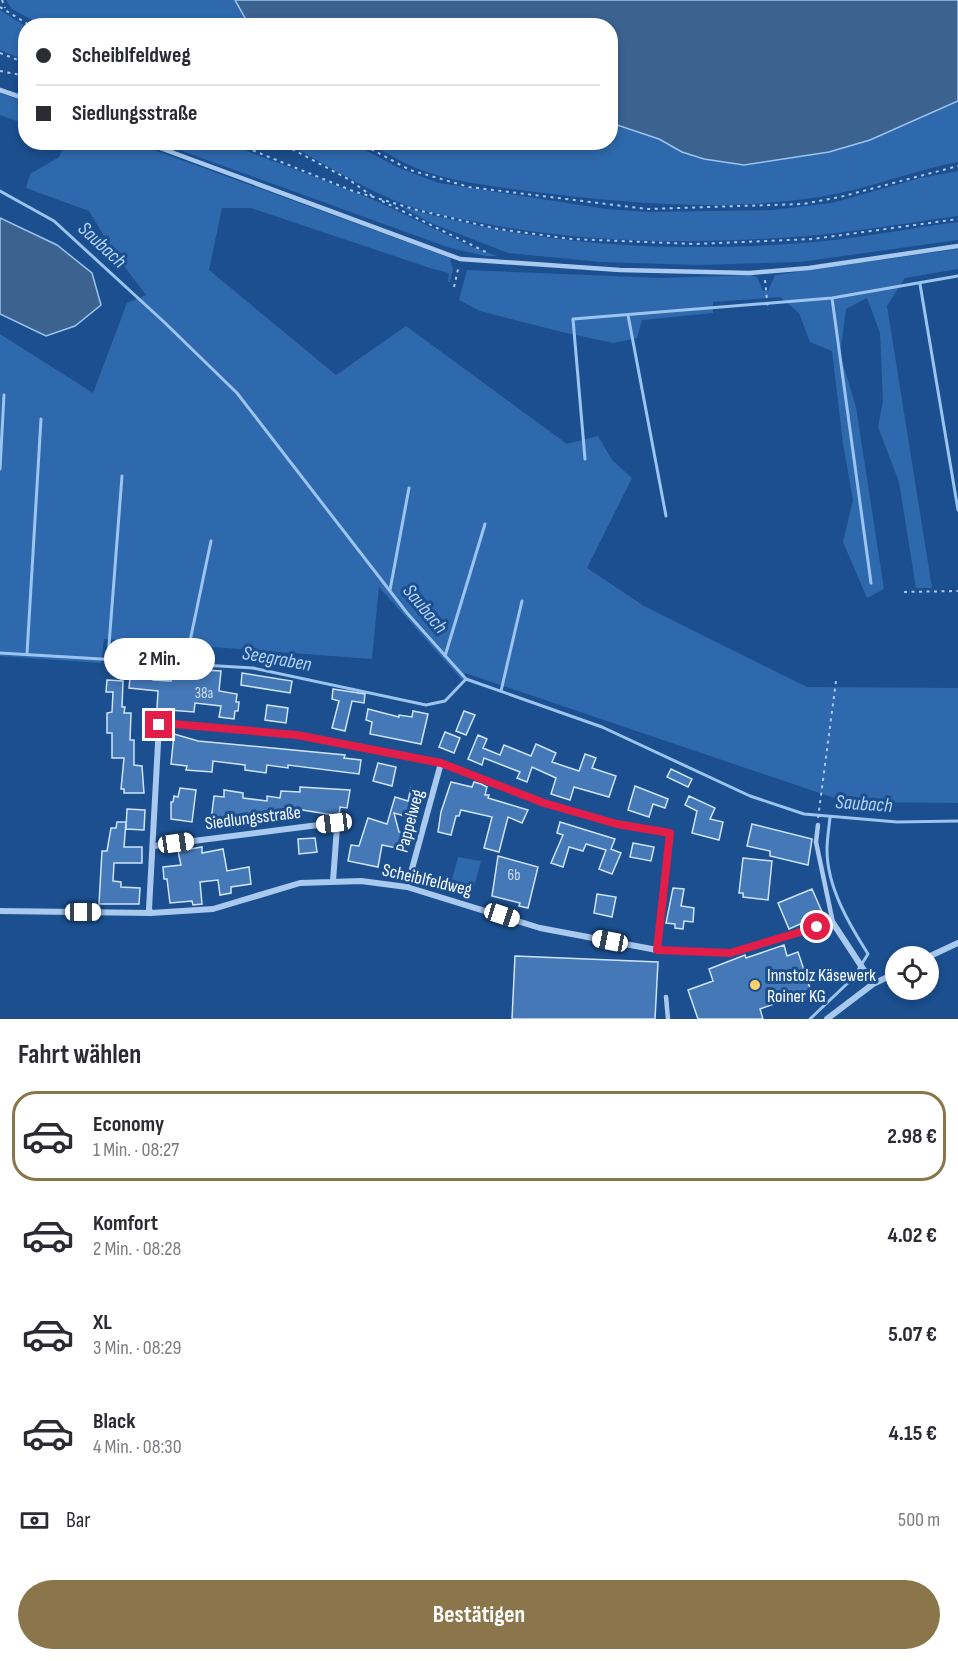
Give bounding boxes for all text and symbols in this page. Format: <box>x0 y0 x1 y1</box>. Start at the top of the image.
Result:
text: Scheiblfeldweg <box>72 42 191 69</box>
text: Siedlungsstraße <box>72 100 197 127</box>
water label: Saubach <box>73 217 131 273</box>
water label: Saubach <box>397 579 453 639</box>
callout: 2 Min. <box>104 638 214 680</box>
water label: Seegraben <box>241 641 313 677</box>
text: 2 Min. <box>138 647 181 671</box>
house number: 38a <box>195 684 214 703</box>
route end <box>145 711 172 738</box>
street label: Pappelweg <box>392 787 428 855</box>
water label: Saubach <box>835 790 893 818</box>
street label: Siedlungsstraße <box>204 802 302 834</box>
car <box>315 812 353 834</box>
car <box>157 832 195 854</box>
street label: Scheiblfeldweg <box>380 859 474 901</box>
house number: 6b <box>508 866 520 885</box>
car <box>482 901 522 929</box>
car <box>65 903 101 921</box>
route start <box>803 913 830 940</box>
car <box>591 929 629 953</box>
map controls <box>885 946 939 1000</box>
button: locate <box>885 946 939 1000</box>
place label: Innstolz Käsewerk Roiner KG <box>767 965 876 1007</box>
marker: Innstolz Käsewerk Roiner KG <box>748 978 762 992</box>
text: Fahrt wählen <box>18 1039 141 1071</box>
icon: car <box>21 1109 75 1163</box>
text: Economy <box>93 1111 164 1138</box>
text: 2.98 € <box>887 1123 937 1150</box>
text: 1 Min. · 08:27 <box>93 1138 179 1162</box>
icon: car <box>21 1208 75 1262</box>
text: Komfort <box>93 1210 158 1237</box>
text: 4.02 € <box>887 1222 937 1249</box>
text: 2 Min. · 08:28 <box>93 1237 181 1261</box>
icon: car <box>21 1307 75 1361</box>
text: XL <box>93 1309 112 1336</box>
text: 5.07 € <box>888 1321 937 1348</box>
text: 3 Min. · 08:29 <box>93 1336 181 1360</box>
icon: car <box>21 1406 75 1460</box>
text: Black <box>93 1408 135 1435</box>
text: 4.15 € <box>889 1420 937 1447</box>
text: 4 Min. · 08:30 <box>93 1435 182 1459</box>
icon: cash <box>18 1504 51 1537</box>
text: Bar <box>66 1507 91 1534</box>
text: 500 m <box>898 1508 940 1532</box>
button: Bestätigen <box>18 1580 940 1649</box>

